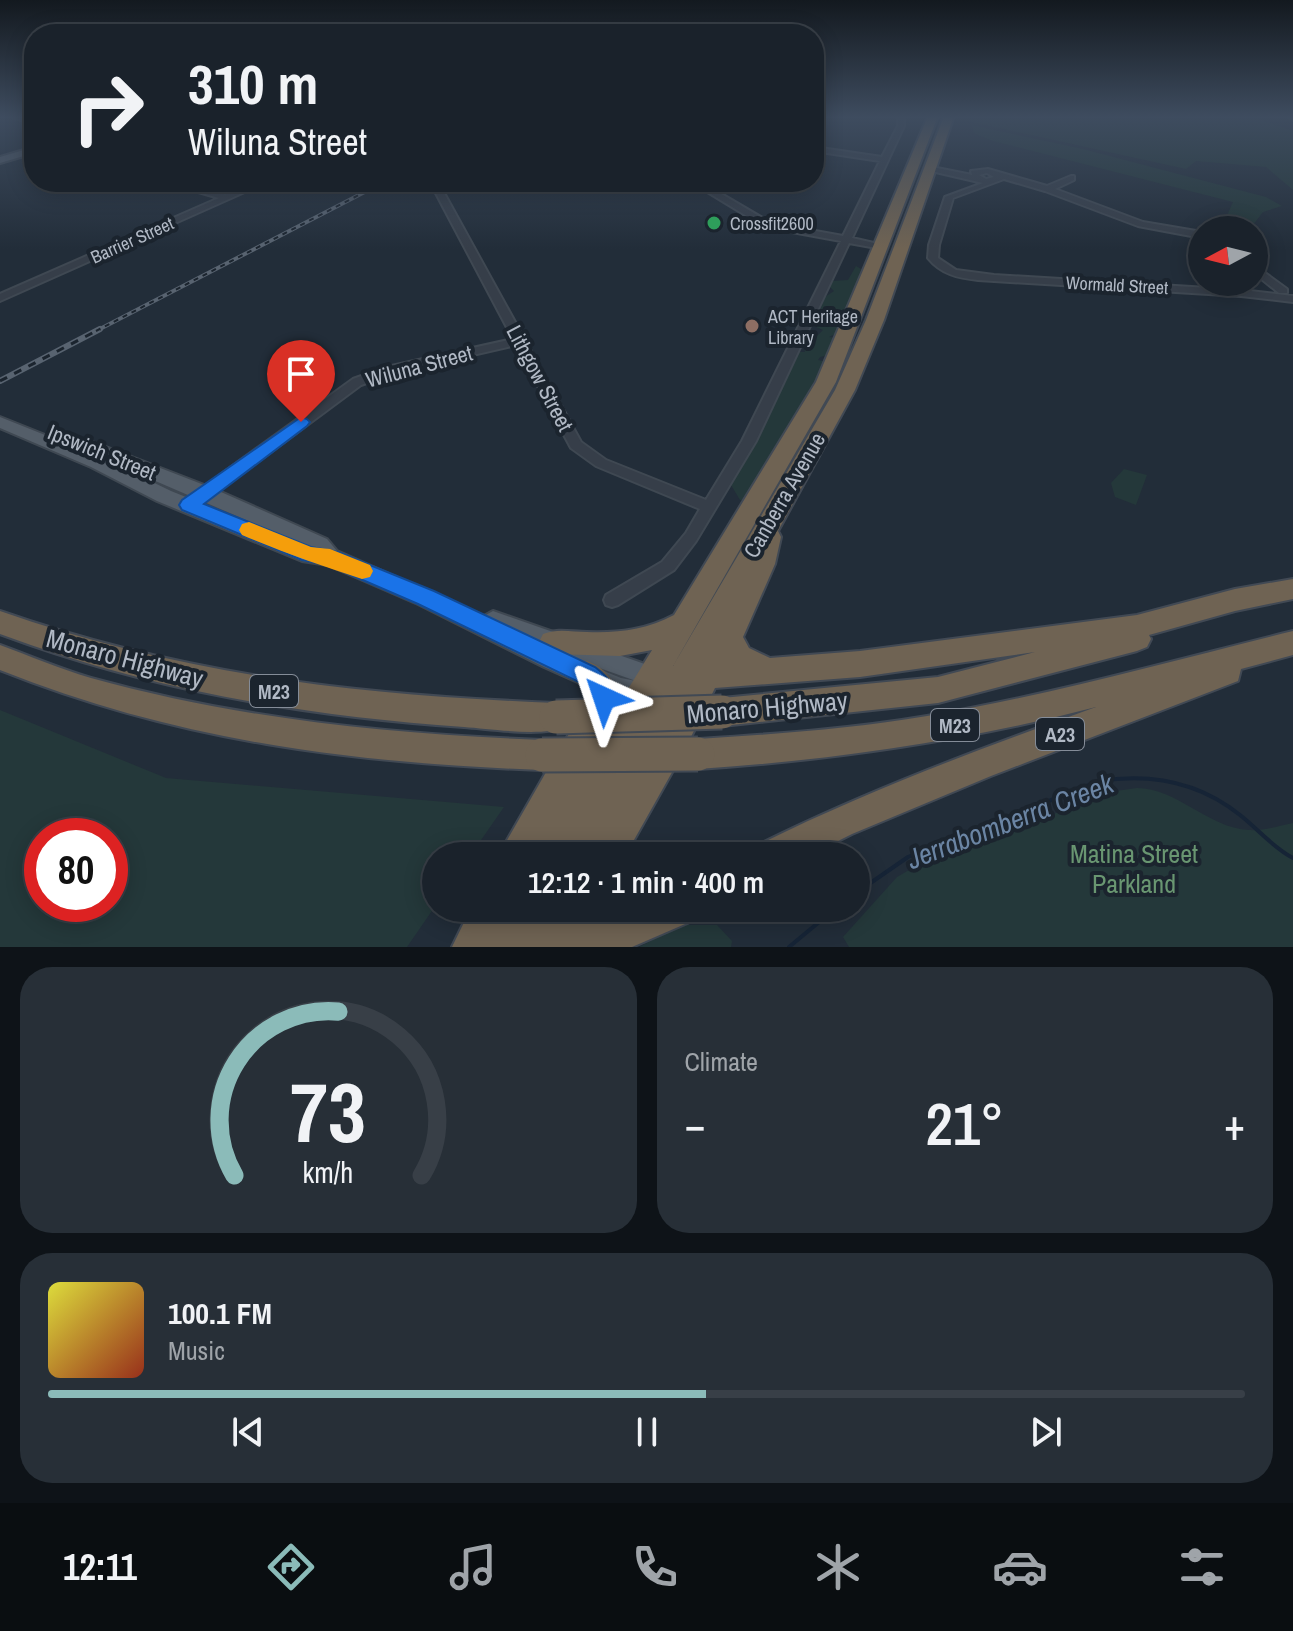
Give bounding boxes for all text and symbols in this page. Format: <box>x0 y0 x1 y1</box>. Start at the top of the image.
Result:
text: 310 m <box>188 46 318 121</box>
icon: right <box>56 56 160 160</box>
text: Wiluna Street <box>188 118 367 166</box>
street label: Barrier Street <box>86 211 178 269</box>
place label: Crossfit2600 <box>730 211 814 236</box>
marker: Crossfit2600 <box>705 214 723 232</box>
north arrow <box>1188 216 1268 296</box>
map controls <box>1188 216 1268 296</box>
street label: Wormald Street <box>1065 270 1169 300</box>
place label: ACT Heritage Library <box>767 304 858 350</box>
marker: ACT Heritage Library <box>743 317 761 335</box>
street label: Lithgow Street <box>499 320 581 436</box>
street label: Wiluna Street <box>362 337 476 395</box>
pin <box>267 340 335 422</box>
icon: arrive <box>279 352 323 396</box>
street label: Ipswich Street <box>43 417 161 487</box>
street label: Canberra Avenue <box>736 427 832 563</box>
street label: Monaro Highway <box>43 620 208 696</box>
position arrow <box>562 656 646 740</box>
road number: M23 <box>250 675 298 707</box>
street label: Monaro Highway <box>685 683 849 731</box>
road number: M23 <box>931 709 979 741</box>
road number: A23 <box>1036 718 1084 750</box>
water label: Jerrabomberra Creek <box>900 764 1120 878</box>
speed limit sign: 80 <box>24 818 128 922</box>
park label: Matina Street Parkland <box>1070 836 1198 901</box>
text: 12:12 · 1 min · 400 m <box>528 862 764 902</box>
text: Climate <box>685 1044 758 1079</box>
text: 73 <box>290 1056 366 1168</box>
text: 21° <box>925 1083 1004 1164</box>
text: − <box>685 1094 706 1154</box>
text: + <box>1224 1094 1245 1154</box>
text: km/h <box>303 1153 354 1192</box>
text: 100.1 FM <box>168 1293 272 1333</box>
text: Music <box>168 1333 225 1368</box>
icon: previous <box>226 1410 270 1454</box>
icon: pause <box>625 1410 669 1454</box>
icon: next <box>1024 1410 1068 1454</box>
icon: directions <box>263 1539 319 1595</box>
icon: music <box>445 1539 501 1595</box>
icon: phone <box>627 1539 683 1595</box>
icon: climate <box>810 1539 866 1595</box>
icon: car <box>992 1539 1048 1595</box>
icon: filters <box>1174 1539 1230 1595</box>
text: 12:11 <box>63 1543 137 1591</box>

